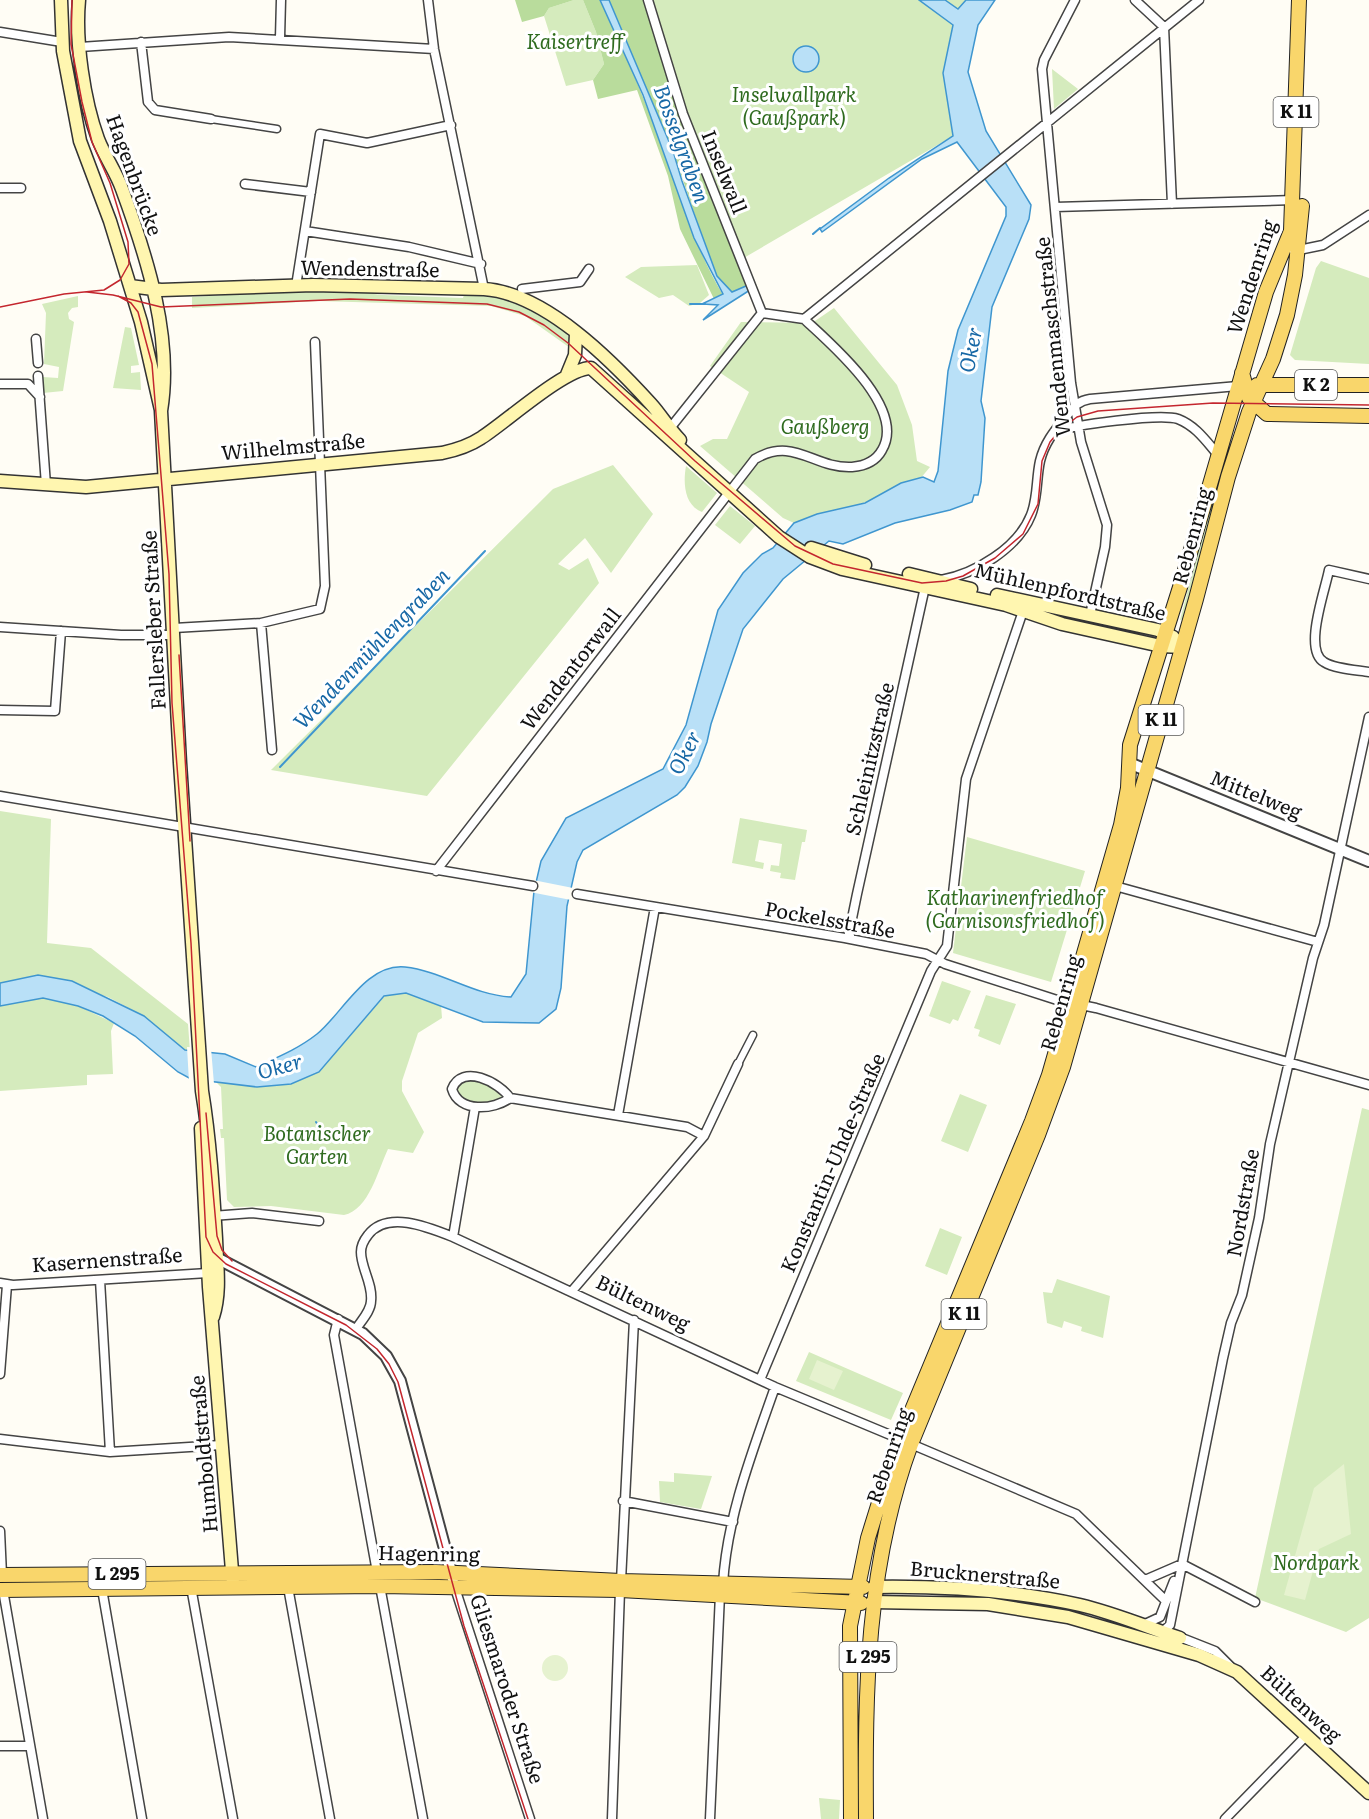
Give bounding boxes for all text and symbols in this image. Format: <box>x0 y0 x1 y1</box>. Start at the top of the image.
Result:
park label: Kaisertreff <box>526 25 626 55</box>
park label: Inselwallpark (Gaußpark) <box>732 78 856 131</box>
water label: Bosselgraben <box>648 80 719 207</box>
road number: K 11 <box>1274 97 1318 127</box>
street label: Hagenbrücke <box>100 109 172 239</box>
street label: Inselwall <box>695 125 756 218</box>
street label: Wendenring <box>1217 214 1283 338</box>
street label: Wendenmaschstraße <box>1026 236 1076 439</box>
street label: Wendenstraße <box>300 251 440 283</box>
water label: Oker <box>949 324 988 375</box>
road number: K 2 <box>1295 370 1337 400</box>
park label: Gaußberg <box>781 410 869 440</box>
street label: Wilhelmstraße <box>220 424 366 466</box>
street label: Rebenring <box>1163 483 1218 587</box>
street label: Fallersleber Straße <box>132 530 172 711</box>
street label: Mühlenpfordtstraße <box>972 553 1169 627</box>
water label: Wendenmühlengraben <box>285 559 456 735</box>
street label: Wendentorwall <box>512 600 627 735</box>
street label: Schleinitzstraße <box>836 679 900 838</box>
road number: K 11 <box>1138 705 1184 735</box>
water label: Oker <box>659 724 707 779</box>
street label: Mittelweg <box>1206 761 1308 826</box>
park label: Katharinenfriedhof (Garnisonsfriedhof) <box>925 881 1106 934</box>
street label: Pockelsstraße <box>763 892 898 944</box>
street label: Rebenring <box>1031 950 1087 1054</box>
water label: Oker <box>253 1044 306 1085</box>
street label: Konstantin-Uhde-Straße <box>771 1048 891 1277</box>
park label: Botanischer Garten <box>263 1117 371 1170</box>
street label: Nordstraße <box>1217 1146 1265 1259</box>
street label: Kasernenstraße <box>30 1238 183 1278</box>
street label: Bültenweg <box>592 1265 697 1337</box>
road number: K 11 <box>942 1299 986 1329</box>
street label: Humboldtstraße <box>180 1374 224 1534</box>
street label: Rebenring <box>857 1403 918 1507</box>
street label: Hagenring <box>378 1536 481 1568</box>
park label: Nordpark <box>1272 1546 1360 1576</box>
street label: Brucknerstraße <box>909 1551 1062 1595</box>
road number: L 295 <box>88 1559 146 1589</box>
street label: Gliesmaroder Straße <box>464 1590 554 1787</box>
road number: L 295 <box>840 1642 896 1672</box>
street label: Bültenweg <box>1255 1657 1350 1749</box>

